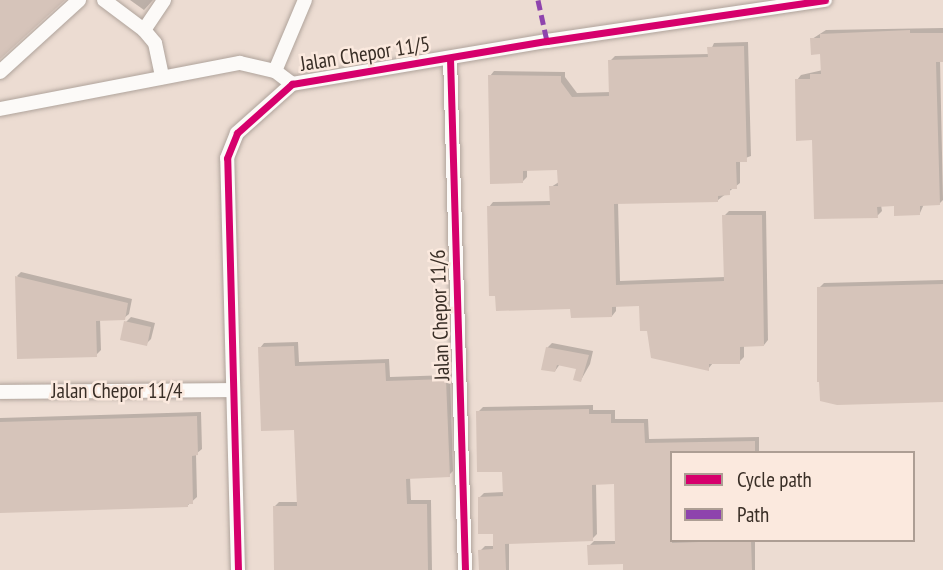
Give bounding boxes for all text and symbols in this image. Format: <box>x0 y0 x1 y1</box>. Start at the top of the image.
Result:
street label: Jalan Chepor 11/5 <box>298 31 432 77</box>
street label: Jalan Chepor 11/6 <box>425 249 455 381</box>
street label: Jalan Chepor 11/4 <box>52 378 182 404</box>
legend <box>670 451 915 542</box>
text: Cycle path <box>737 466 812 493</box>
text: Path <box>737 501 769 528</box>

